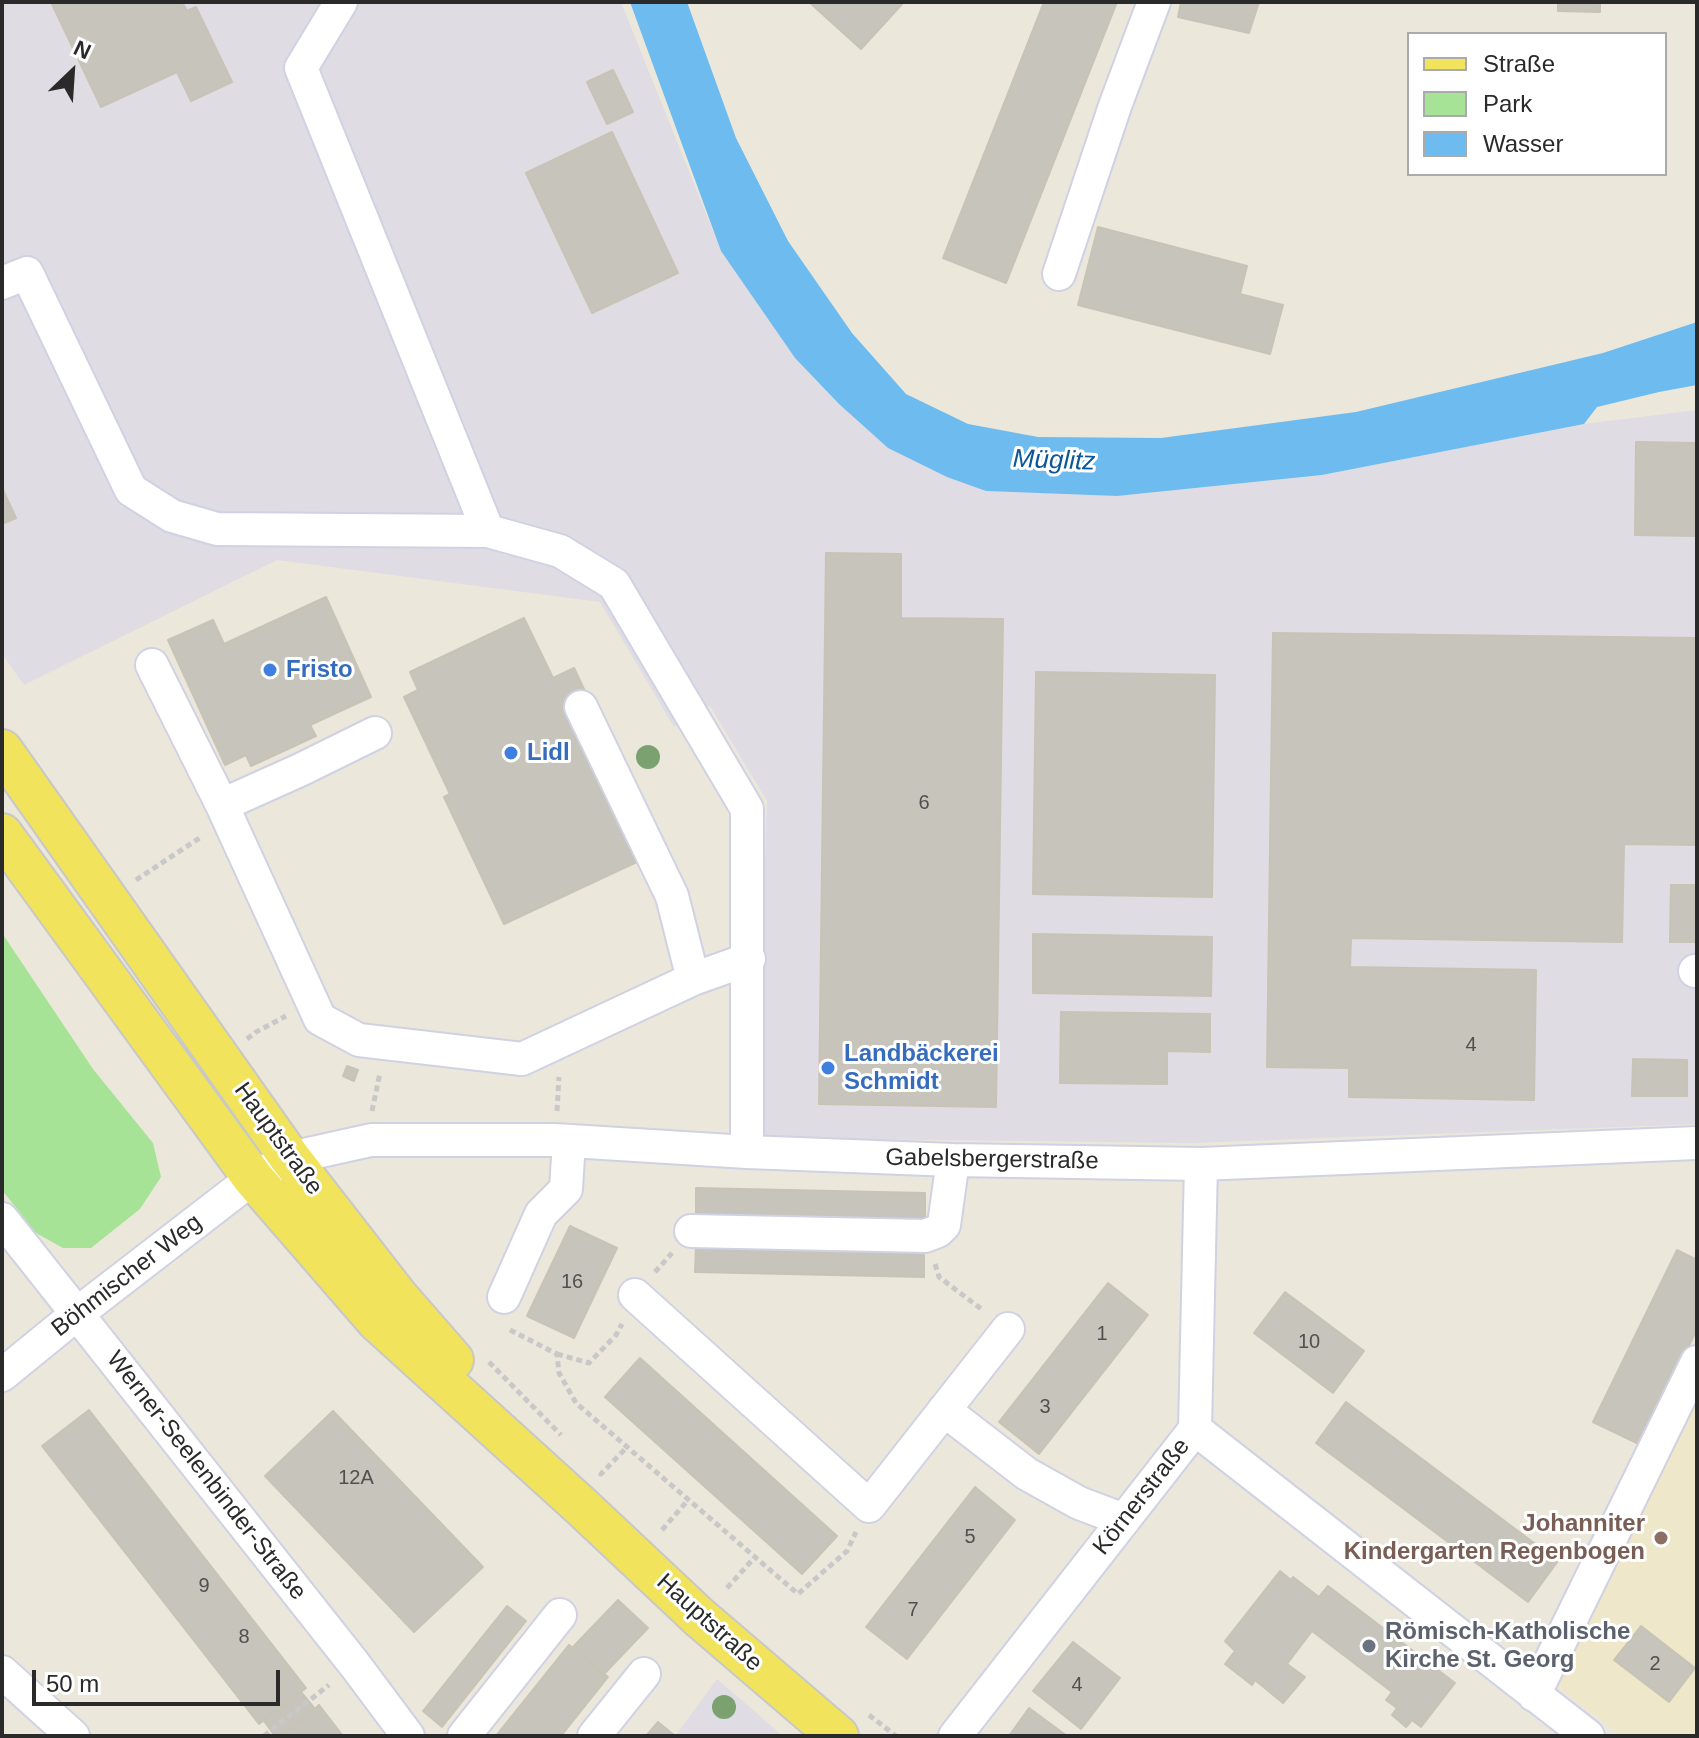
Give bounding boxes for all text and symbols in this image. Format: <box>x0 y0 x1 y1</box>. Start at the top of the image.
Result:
north arrow <box>32 32 112 112</box>
legend <box>1407 32 1667 176</box>
text: N <box>70 35 95 64</box>
text: Straße <box>1483 50 1555 77</box>
text: Park <box>1483 90 1532 117</box>
text: Wasser <box>1483 130 1563 157</box>
water label: Müglitz <box>1012 444 1096 478</box>
place label: Fristo <box>286 656 353 684</box>
marker: Fristo <box>261 661 279 679</box>
place label: Lidl <box>527 739 570 767</box>
marker: Lidl <box>502 744 520 762</box>
house number: 6 <box>918 791 930 815</box>
house number: 4 <box>1465 1033 1477 1057</box>
place label: Landbäckerei Schmidt <box>844 1040 999 1096</box>
marker: Landbäckerei Schmidt <box>819 1059 837 1077</box>
street label: Hauptstraße <box>228 1077 328 1201</box>
street label: Gabelsbergerstraße <box>885 1144 1099 1176</box>
street label: Böhmischer Weg <box>46 1209 208 1343</box>
house number: 16 <box>561 1270 583 1294</box>
house number: 1 <box>1096 1322 1108 1346</box>
house number: 10 <box>1298 1330 1320 1354</box>
street label: Werner-Seelenbinder-Straße <box>100 1346 312 1606</box>
house number: 3 <box>1039 1395 1051 1419</box>
street label: Körnerstraße <box>1088 1433 1196 1561</box>
house number: 12A <box>338 1466 374 1490</box>
place label: Johanniter Kindergarten Regenbogen <box>1344 1510 1645 1566</box>
house number: 5 <box>964 1525 976 1549</box>
marker: Johanniter Kindergarten Regenbogen <box>1652 1529 1670 1547</box>
street label: Hauptstraße <box>650 1568 768 1678</box>
house number: 9 <box>198 1574 210 1598</box>
house number: 7 <box>907 1598 919 1622</box>
place label: Römisch-Katholische Kirche St. Georg <box>1385 1618 1630 1674</box>
house number: 8 <box>238 1625 250 1649</box>
marker: Römisch-Katholische Kirche St. Georg <box>1360 1637 1378 1655</box>
house number: 2 <box>1649 1652 1661 1676</box>
scale bar <box>36 1654 284 1704</box>
text: 50 m <box>46 1670 99 1697</box>
house number: 4 <box>1071 1673 1083 1697</box>

